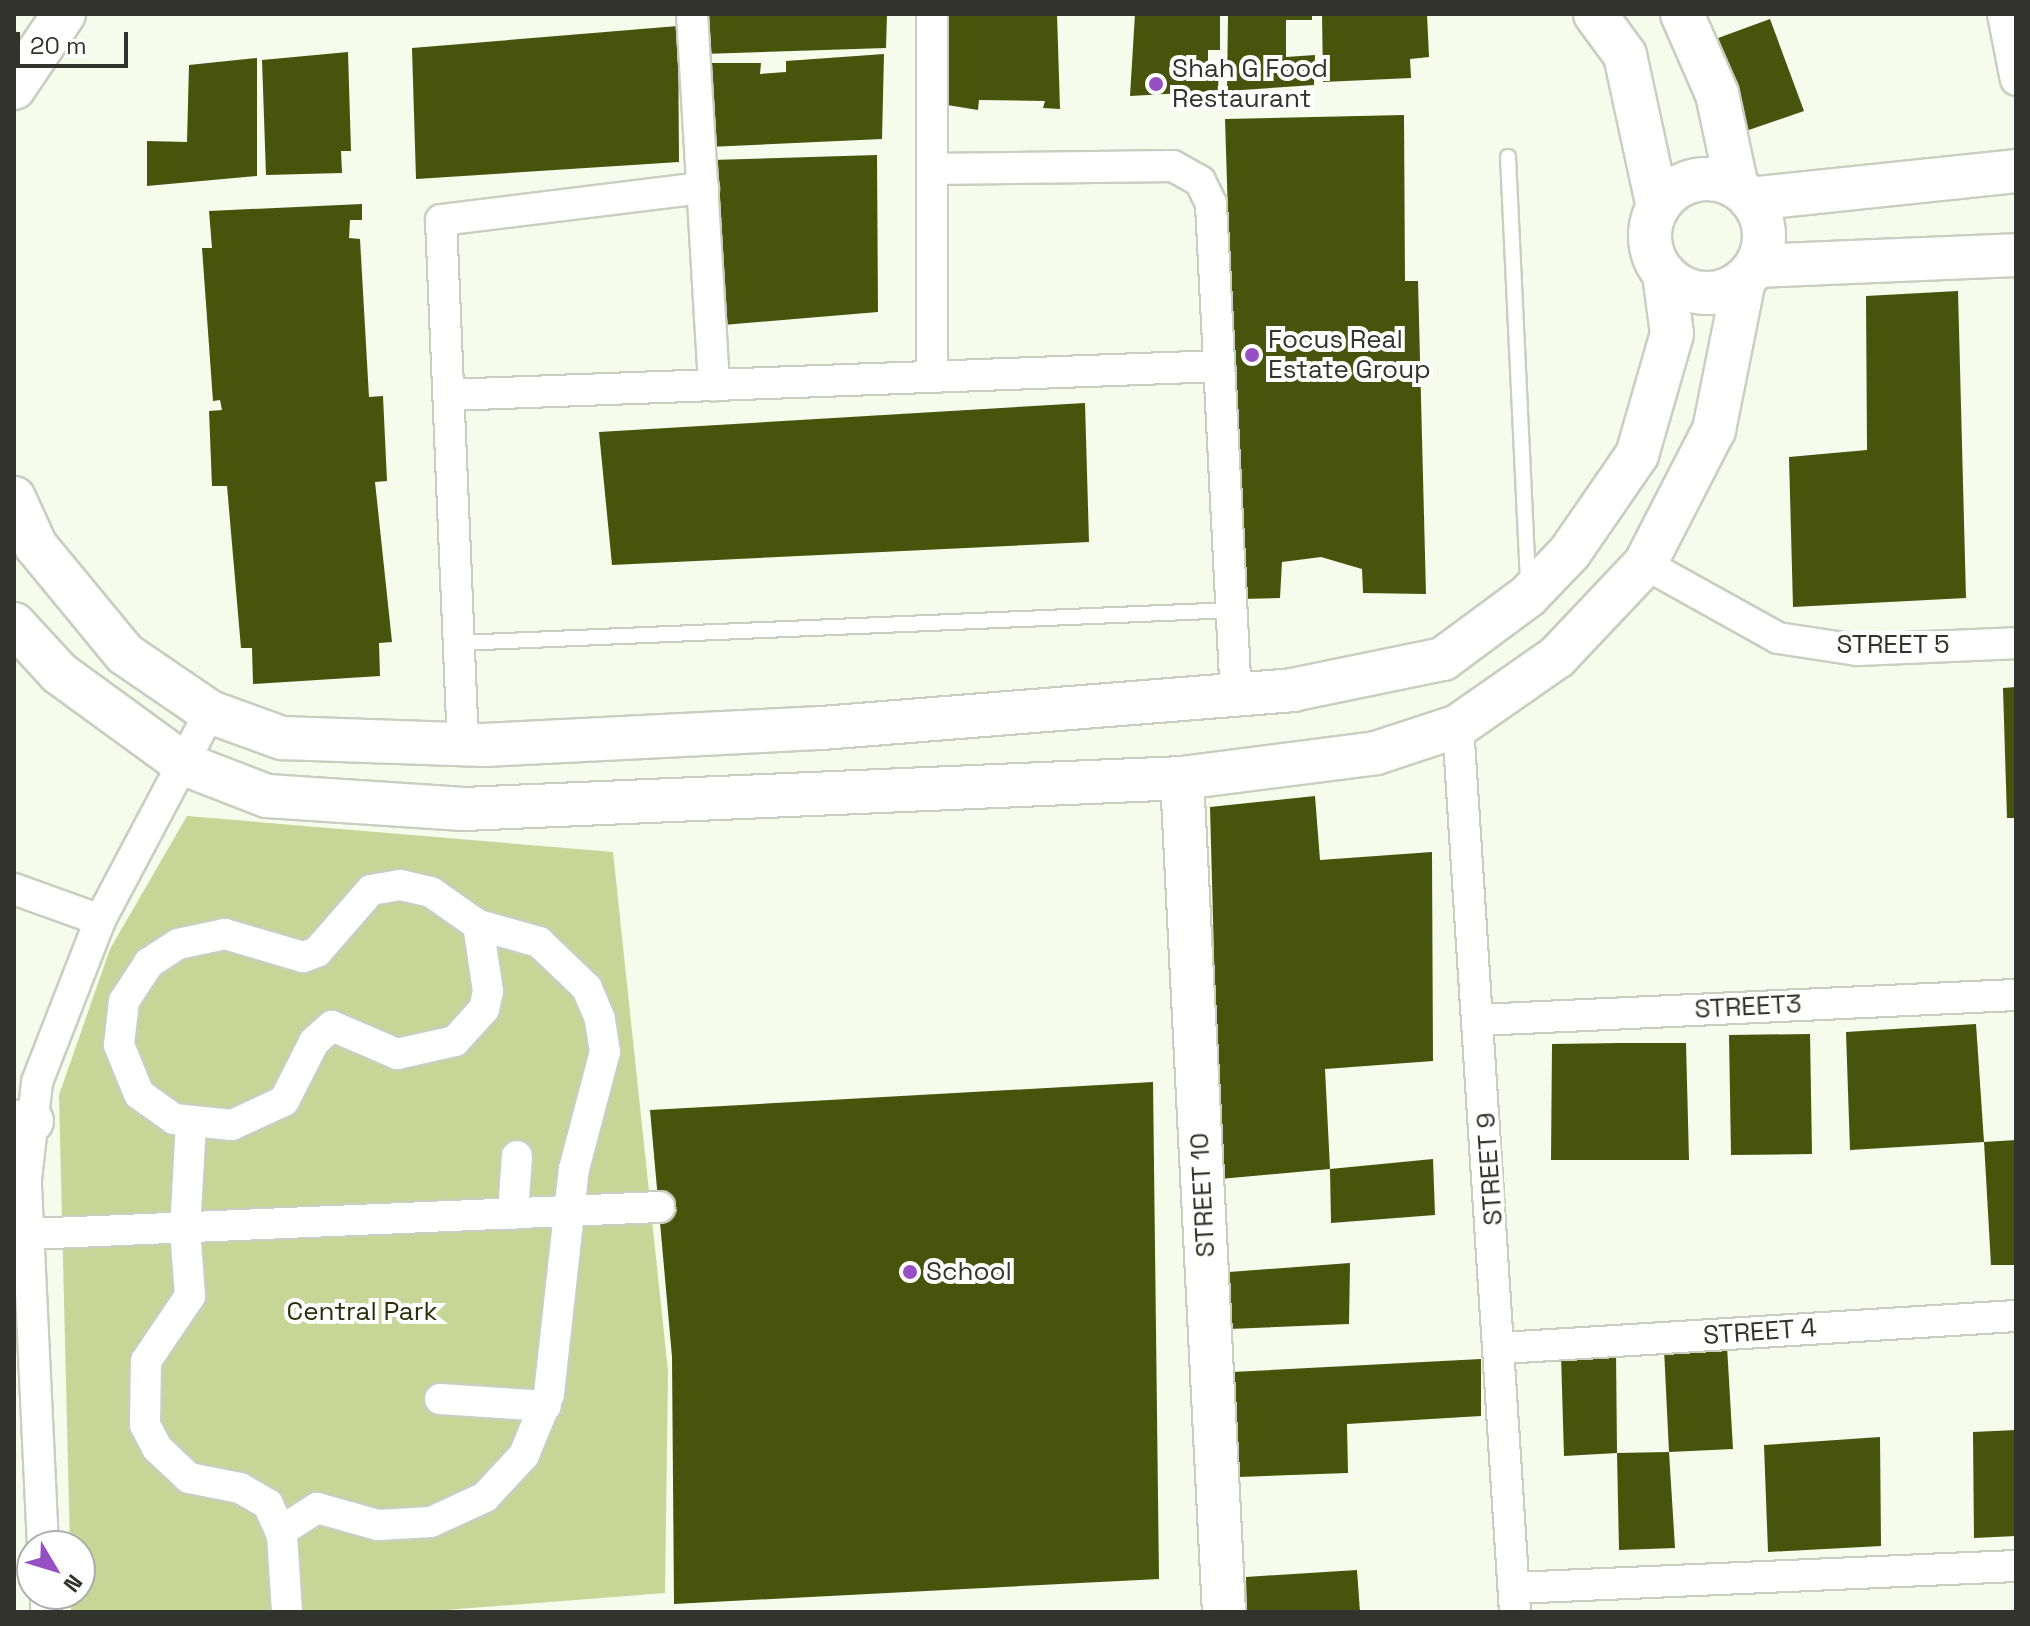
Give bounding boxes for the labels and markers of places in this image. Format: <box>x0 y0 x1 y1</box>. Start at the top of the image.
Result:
place label: Shah G Food Restaurant <box>1172 53 1328 114</box>
marker: Shah G Food Restaurant <box>1147 75 1165 93</box>
place label: Focus Real Estate Group <box>1268 324 1431 386</box>
marker: Focus Real Estate Group <box>1243 346 1261 364</box>
place label: School <box>926 1256 1012 1288</box>
marker: School <box>901 1263 919 1281</box>

